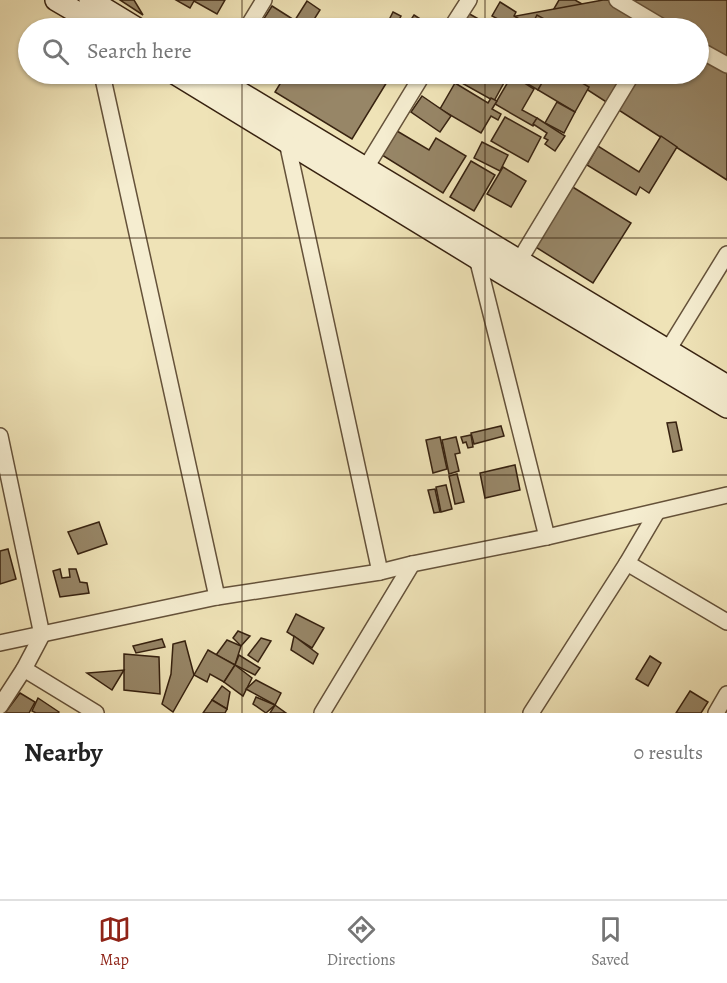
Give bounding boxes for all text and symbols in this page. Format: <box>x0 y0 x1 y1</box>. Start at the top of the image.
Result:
search box <box>18 18 709 84</box>
icon: search <box>39 35 72 68</box>
text: Search here <box>87 36 192 66</box>
text: Nearby <box>24 735 103 770</box>
text: 0 results <box>634 739 703 766</box>
tab: Map <box>98 913 131 971</box>
tab: Directions <box>327 913 395 971</box>
tab: Saved <box>591 913 629 971</box>

